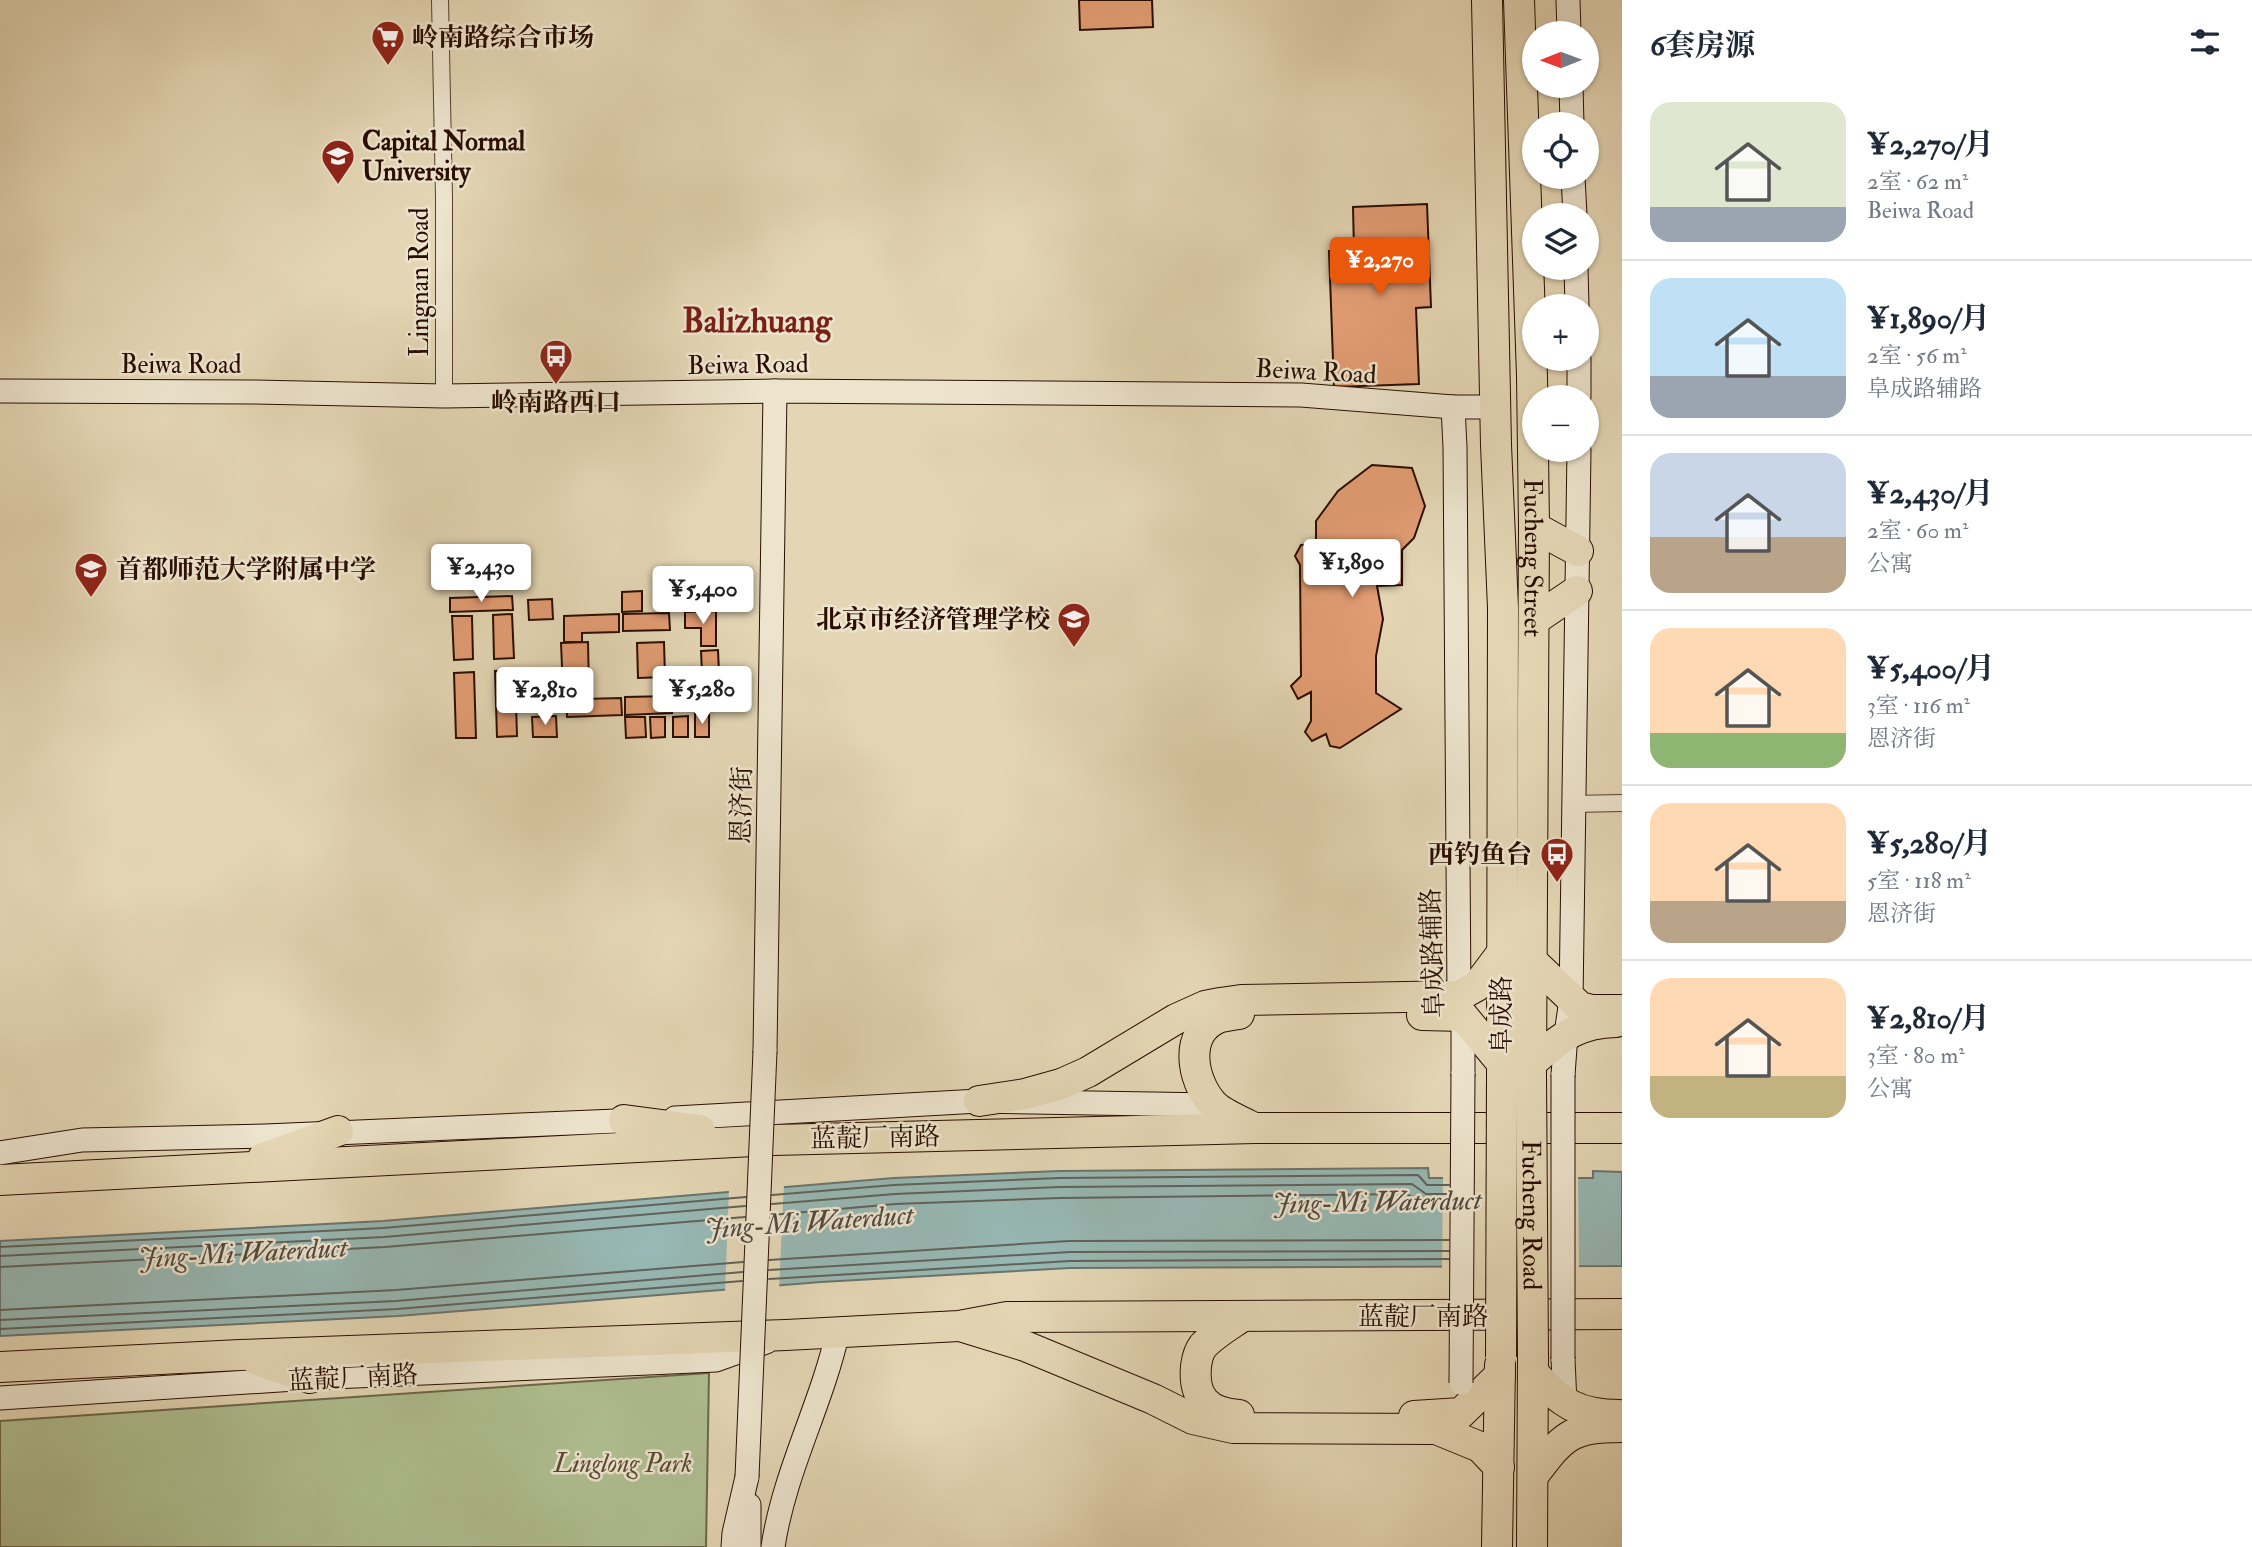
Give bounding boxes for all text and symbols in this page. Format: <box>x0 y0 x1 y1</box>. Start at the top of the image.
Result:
supermarket icon: 岭南路综合市场 <box>369 18 407 67</box>
north arrow <box>1522 21 1600 98</box>
map controls <box>1522 21 1599 462</box>
place label: 岭南路综合市场 <box>412 22 594 54</box>
icon: filters <box>2186 23 2224 61</box>
text: 6套房源 <box>1650 27 1755 64</box>
button: locate <box>1522 112 1599 189</box>
place label: Capital Normal University <box>362 126 525 189</box>
text: ¥2,270/月 <box>1867 126 1994 163</box>
icon: home <box>1706 130 1790 214</box>
school or university icon: Capital Normal University <box>319 137 357 186</box>
text: 2室 · 62 m² <box>1867 167 1968 196</box>
text: Beiwa Road <box>1867 196 1974 225</box>
button: layers <box>1522 203 1599 280</box>
street label: Lingnan Road <box>404 207 436 357</box>
pin: ¥2,270 <box>1323 238 1437 297</box>
text: ¥2,270 <box>1346 245 1414 274</box>
button: + <box>1522 294 1599 371</box>
text: ¥1,890/月 <box>1867 300 1990 337</box>
district label: Balizhuang <box>682 301 833 343</box>
icon: home <box>1706 306 1790 390</box>
bus stop icon: 岭南路西口 <box>537 337 575 386</box>
text: 2室 · 56 m² <box>1867 341 1967 370</box>
street label: Beiwa Road <box>687 348 809 382</box>
street label: Beiwa Road <box>120 349 242 381</box>
street label: Beiwa Road <box>1255 353 1377 391</box>
text: 阜成路辅路 <box>1867 374 1982 403</box>
button: − <box>1522 385 1599 462</box>
place label: 岭南路西口 <box>491 387 621 419</box>
text: ¥2,430/月 <box>1867 475 1993 512</box>
street label: Fucheng Street <box>1516 478 1549 637</box>
icon: home <box>1706 481 1790 565</box>
text: 2室 · 60 m² <box>1867 516 1968 545</box>
pin: ¥1,890 <box>1295 540 1409 599</box>
pin: ¥2,430 <box>424 544 538 604</box>
text: ¥1,890 <box>1319 547 1385 576</box>
text: 公寓 <box>1867 549 1913 578</box>
school or university icon: 首都师范大学附属中学 <box>72 550 110 599</box>
text: ¥2,430 <box>447 552 515 581</box>
place label: 首都师范大学附属中学 <box>116 554 376 586</box>
pin: ¥5,400 <box>646 566 760 626</box>
text: ¥5,400 <box>669 574 738 603</box>
school or university icon: 北京市经济管理学校 <box>1055 600 1093 649</box>
place label: 北京市经济管理学校 <box>816 604 1050 636</box>
text: ¥5,400/月 <box>1867 650 1995 687</box>
icon: home <box>1706 656 1790 740</box>
pin: ¥5,280 <box>645 666 759 726</box>
pin: ¥2,810 <box>488 668 602 727</box>
text: ¥5,280 <box>669 674 735 703</box>
text: ¥2,810 <box>512 675 578 704</box>
text: 3室 · 116 m² <box>1867 691 1970 720</box>
text: 恩济街 <box>1867 724 1936 753</box>
street label: 恩济街 <box>725 766 759 844</box>
text: ¥5,280/月 <box>1867 825 1992 862</box>
icon: home <box>1706 831 1790 915</box>
bus stop icon: 西钓鱼台 <box>1538 835 1576 884</box>
place label: 西钓鱼台 <box>1428 839 1532 871</box>
text: 5室 · 118 m² <box>1867 866 1971 895</box>
street label: 阜成路辅路 <box>1415 887 1451 1018</box>
text: 恩济街 <box>1867 899 1936 928</box>
street label: 阜成路 <box>1486 976 1518 1054</box>
text: ¥2,810/月 <box>1867 1000 1990 1037</box>
icon: home <box>1706 1006 1790 1090</box>
text: 3室 · 80 m² <box>1867 1041 1965 1070</box>
text: 公寓 <box>1867 1074 1913 1103</box>
street label: 蓝靛厂南路 <box>810 1121 940 1155</box>
street label: Fucheng Road <box>1514 1140 1548 1290</box>
water label: Jing-Mi Waterduct <box>1272 1183 1484 1222</box>
water label: Jing-Mi Waterduct <box>704 1198 917 1247</box>
water label: Jing-Mi Waterduct <box>138 1230 350 1276</box>
street label: 蓝靛厂南路 <box>1358 1301 1488 1333</box>
street label: 蓝靛厂南路 <box>287 1359 419 1397</box>
park label: Linglong Park <box>553 1448 692 1480</box>

